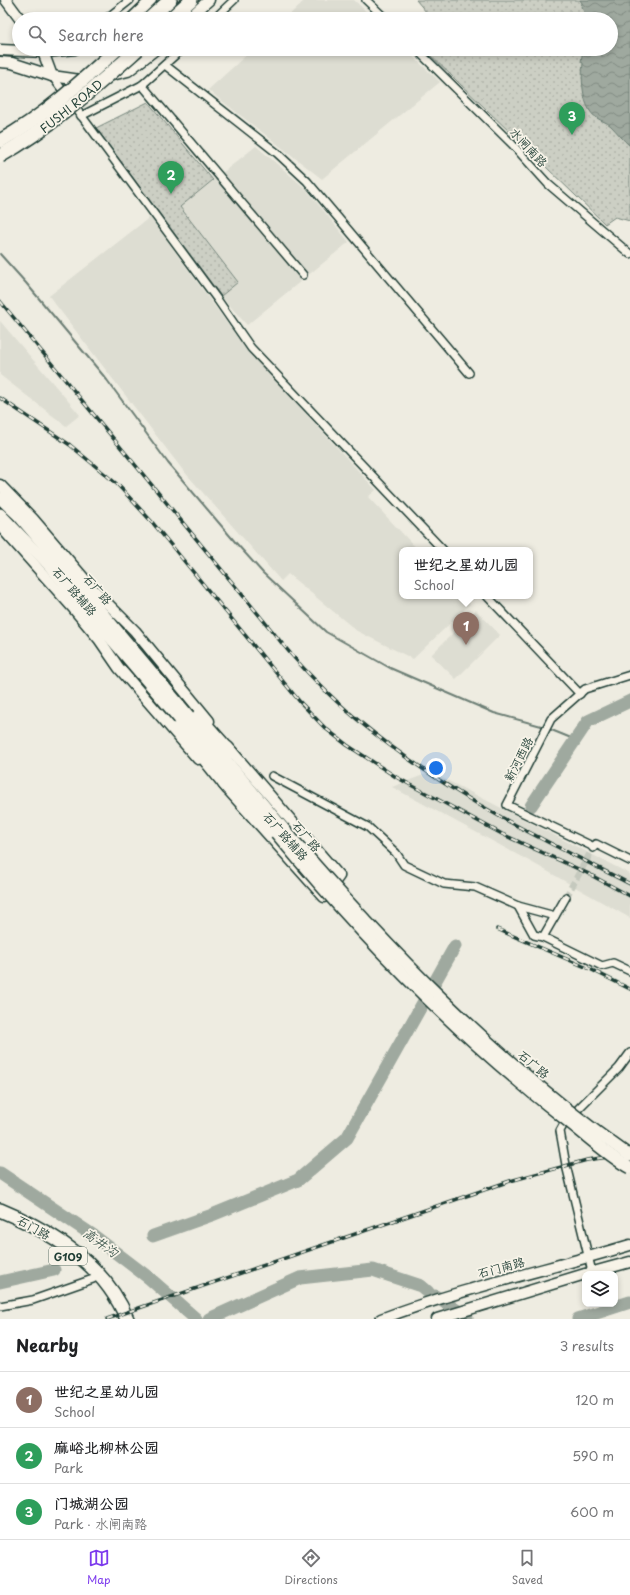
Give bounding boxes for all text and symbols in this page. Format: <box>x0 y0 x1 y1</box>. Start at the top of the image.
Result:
search box <box>12 12 618 56</box>
icon: search <box>26 23 48 45</box>
text: Search here <box>58 23 144 46</box>
street label: FUSHI ROAD <box>36 75 106 137</box>
pin: 3 <box>559 102 585 135</box>
street label: 水闸南路 <box>506 123 552 171</box>
pin: 2 <box>158 161 184 194</box>
popup <box>399 547 533 599</box>
text: 世纪之星幼儿园 <box>413 552 519 575</box>
street label: 石广路辅路 <box>49 562 101 620</box>
street label: 石广路 <box>79 570 117 608</box>
text: School <box>413 575 454 594</box>
pin: 1 <box>453 612 479 645</box>
street label: 新河西路 <box>499 734 537 784</box>
your location <box>426 758 446 778</box>
street label: 石广路辅路 <box>261 809 311 863</box>
street label: 石广路 <box>290 818 324 854</box>
street label: 石广路 <box>514 1046 554 1082</box>
street label: 石门路 <box>14 1210 54 1244</box>
water label: 高井沟 <box>80 1223 123 1262</box>
road number: G109 <box>49 1247 87 1265</box>
street label: 石门南路 <box>475 1252 527 1282</box>
map controls <box>582 1271 618 1307</box>
button: layers <box>582 1271 618 1307</box>
text: Nearby <box>16 1332 78 1358</box>
text: 3 results <box>560 1336 614 1355</box>
text: 世纪之星幼儿园 <box>54 1379 159 1402</box>
text: 1 <box>26 1390 32 1409</box>
text: 120 m <box>575 1390 614 1409</box>
text: School <box>54 1402 95 1421</box>
text: 麻峪北柳林公园 <box>54 1435 159 1458</box>
text: 2 <box>24 1446 34 1465</box>
text: 590 m <box>572 1446 614 1465</box>
text: Park <box>54 1458 83 1477</box>
text: 门城湖公园 <box>54 1491 129 1514</box>
text: 3 <box>25 1502 33 1521</box>
text: 600 m <box>570 1502 614 1521</box>
text: Park · 水闸南路 <box>54 1514 147 1533</box>
tab: Map <box>87 1547 110 1588</box>
tab: Directions <box>284 1547 338 1588</box>
tab: Saved <box>512 1547 543 1588</box>

